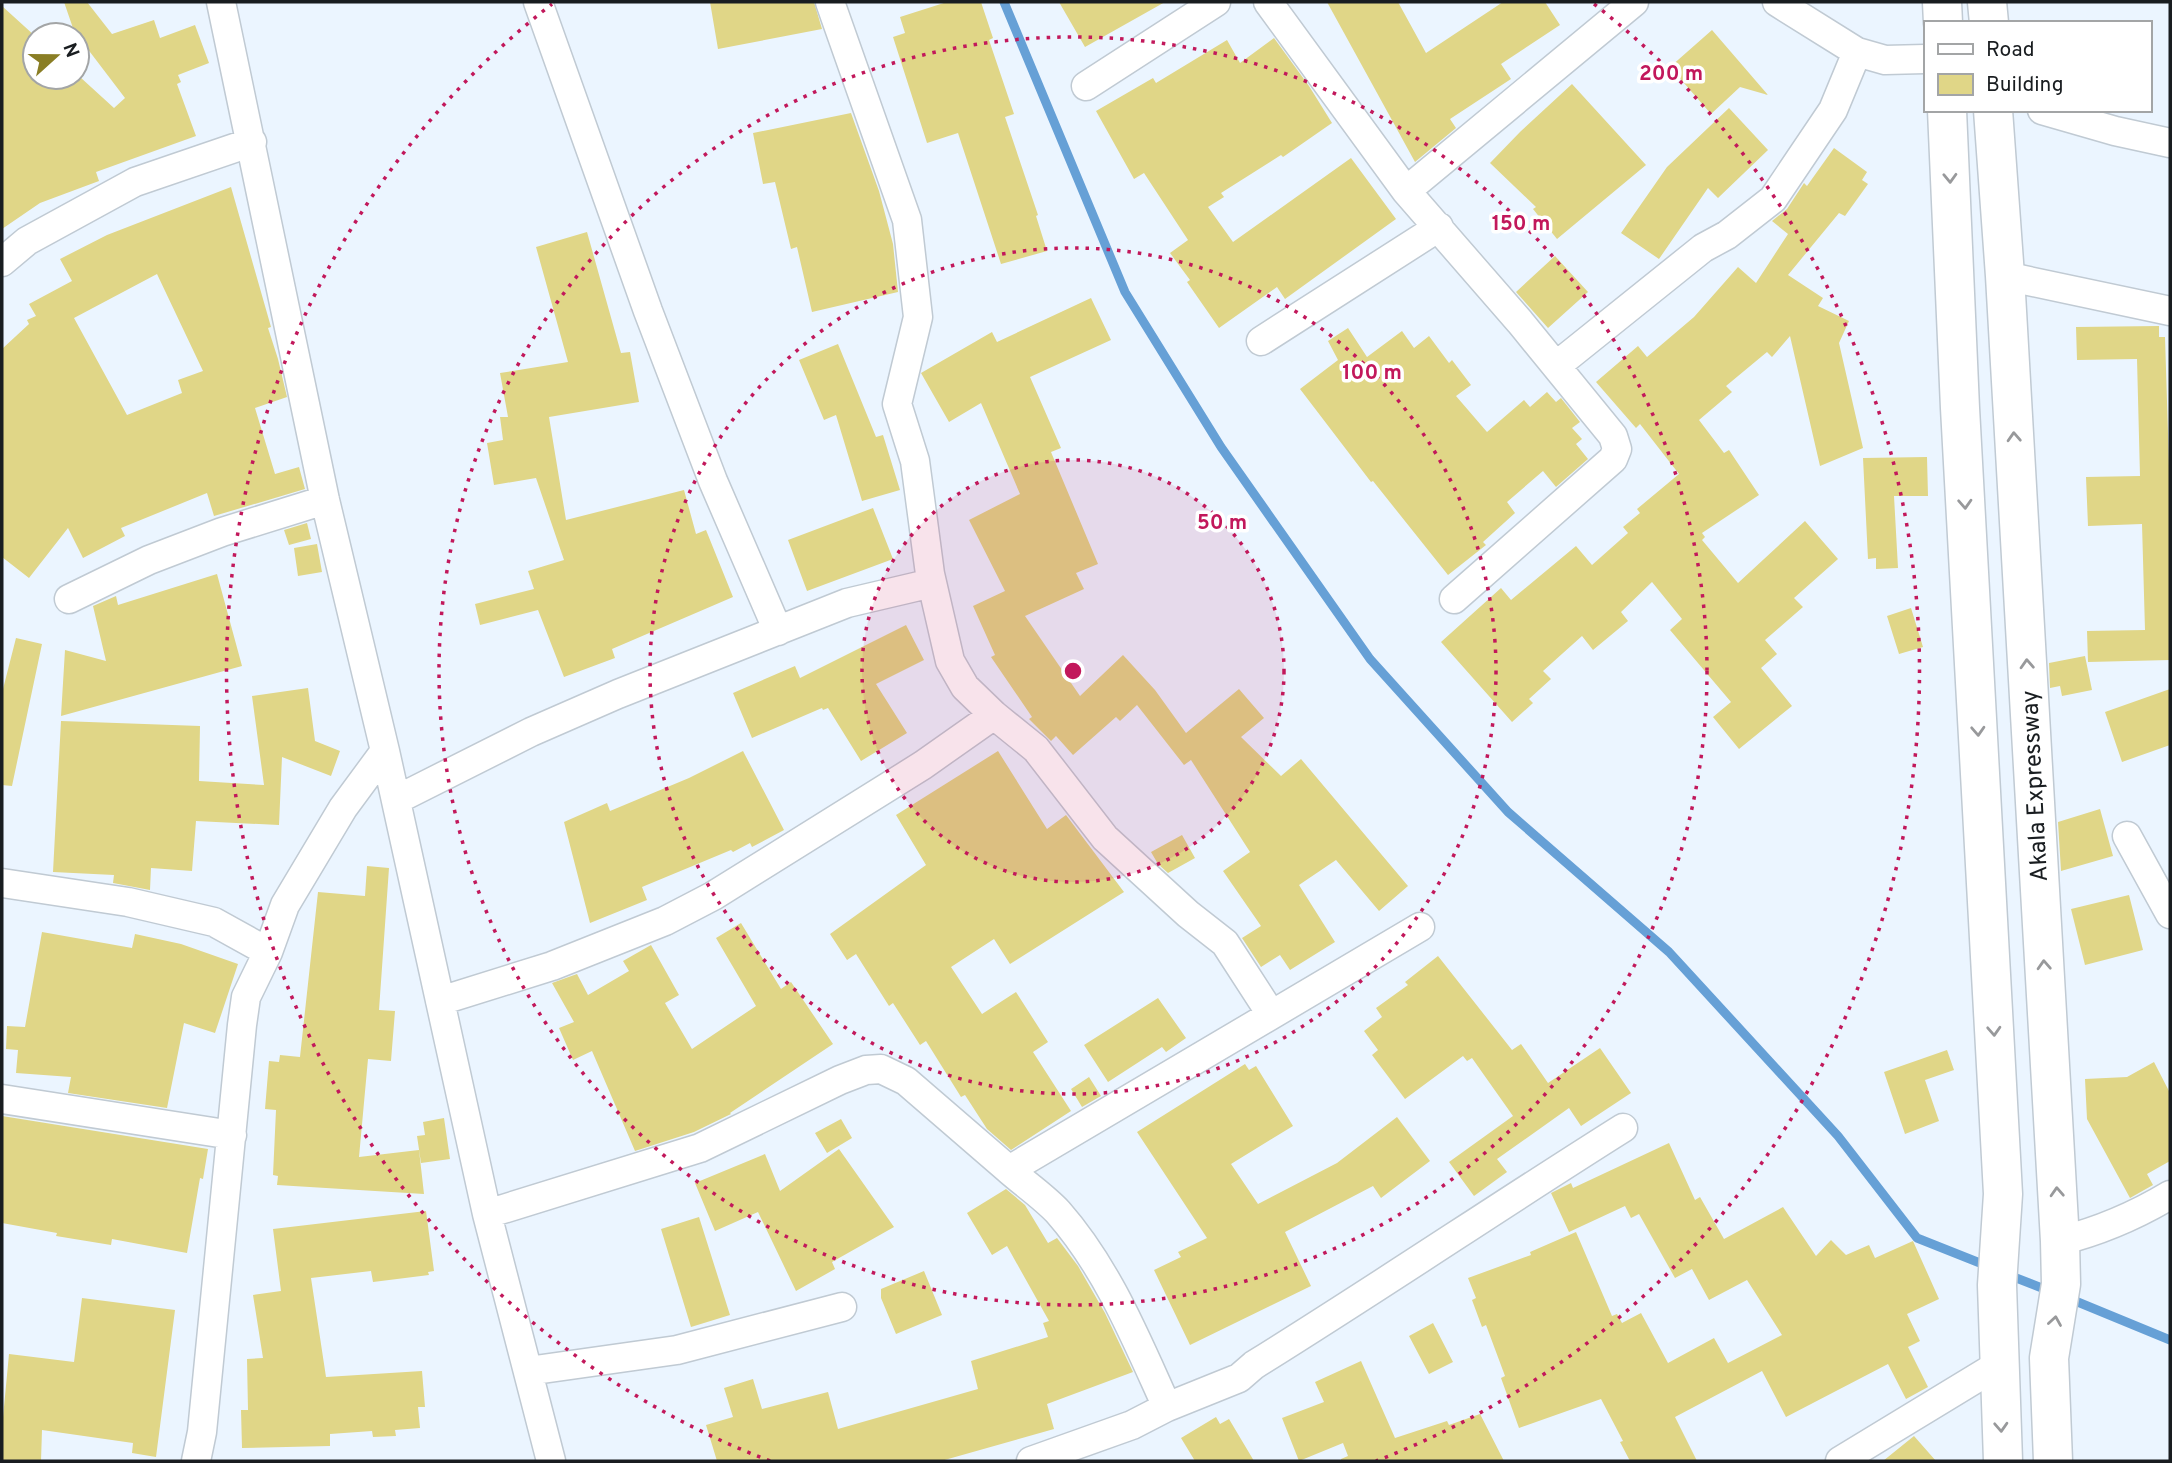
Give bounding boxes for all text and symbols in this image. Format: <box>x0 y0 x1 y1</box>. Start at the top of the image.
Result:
north arrow <box>21 21 91 91</box>
legend <box>1924 21 2151 112</box>
text: Road <box>1986 37 2035 64</box>
text: N <box>56 40 84 61</box>
text: 200 m <box>1639 61 1703 88</box>
text: Building <box>1986 72 2064 99</box>
one-way arrow <box>1943 173 1958 184</box>
text: 150 m <box>1492 211 1550 238</box>
text: 100 m <box>1342 360 1402 387</box>
one-way arrow <box>2007 431 2022 442</box>
one-way arrow <box>1958 498 1973 509</box>
text: 50 m <box>1197 510 1247 537</box>
one-way arrow <box>2020 658 2035 669</box>
centre of rings <box>1061 659 1085 683</box>
street label: Akala Expressway <box>2016 689 2056 882</box>
one-way arrow <box>1970 726 1985 737</box>
one-way arrow <box>2037 959 2052 970</box>
one-way arrow <box>1987 1026 2002 1037</box>
one-way arrow <box>2050 1186 2065 1197</box>
one-way arrow <box>2047 1315 2062 1327</box>
one-way arrow <box>1994 1422 2009 1433</box>

